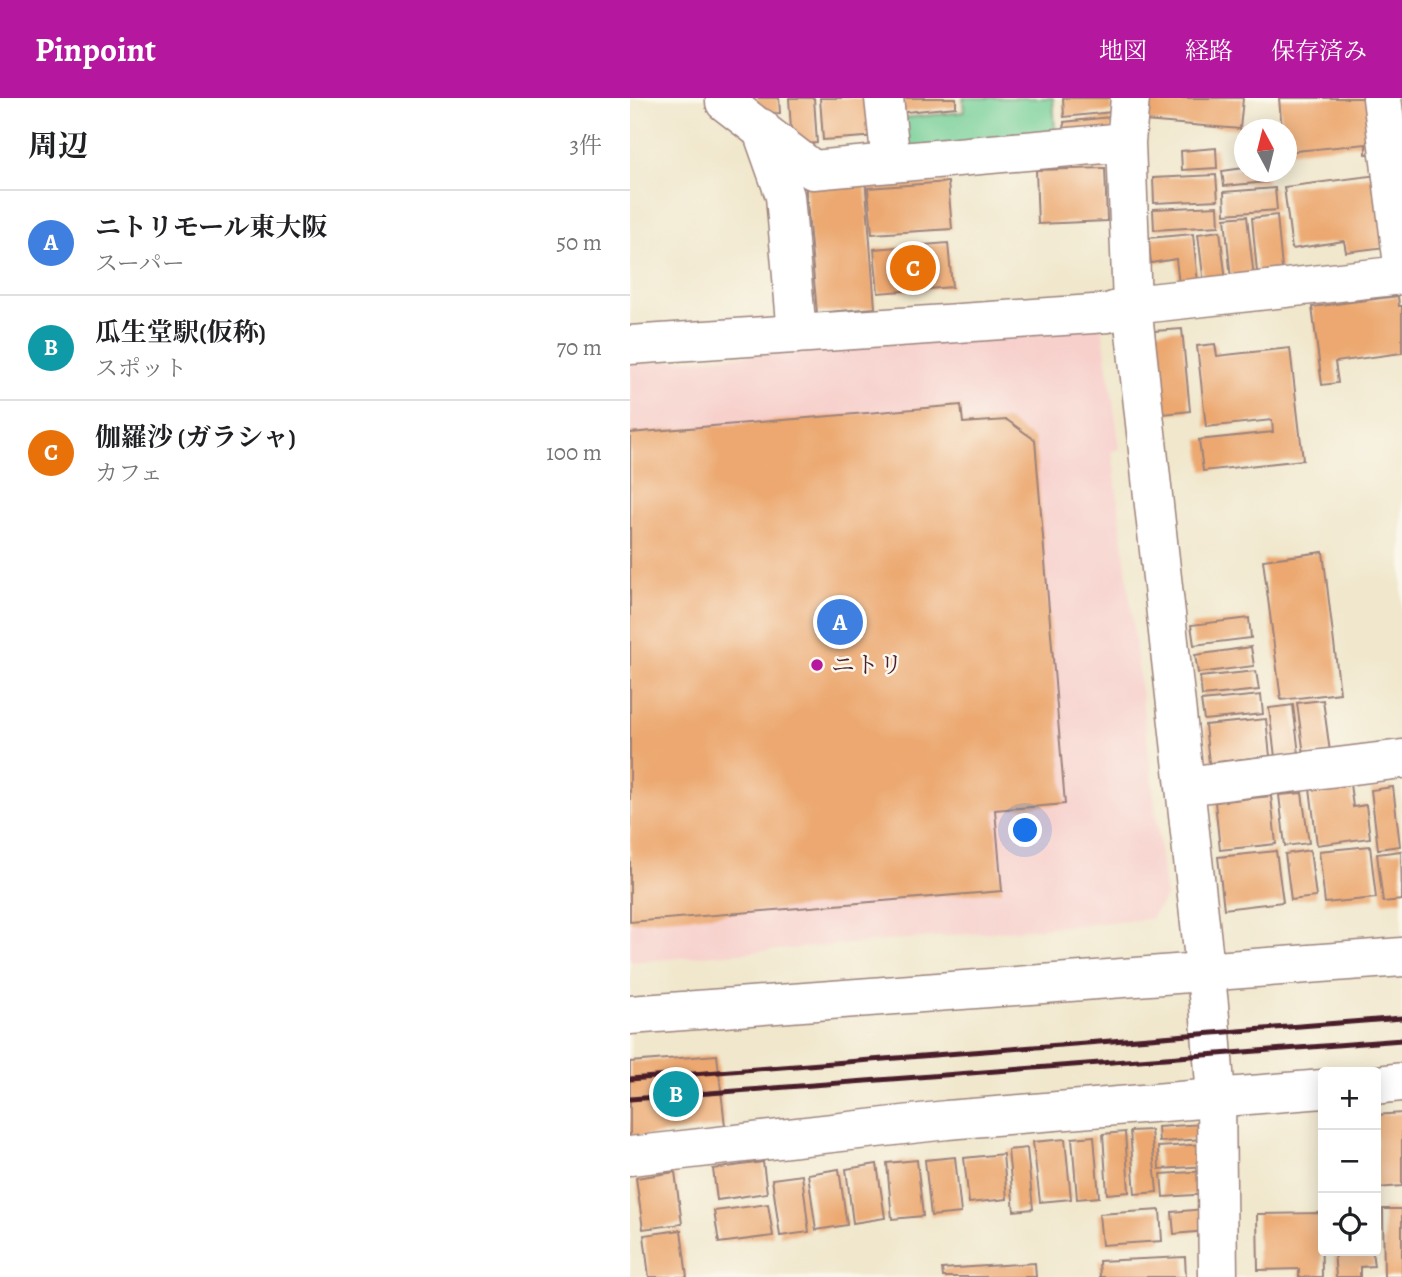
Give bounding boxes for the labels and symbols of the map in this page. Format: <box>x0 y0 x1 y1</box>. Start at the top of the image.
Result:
north arrow <box>1234 119 1297 182</box>
pin: C <box>890 242 936 294</box>
pin: A <box>817 596 863 648</box>
place label: ニトリ <box>831 649 903 681</box>
marker: ニトリ <box>809 657 825 673</box>
your location <box>1008 813 1042 847</box>
pin: B <box>653 1068 699 1120</box>

